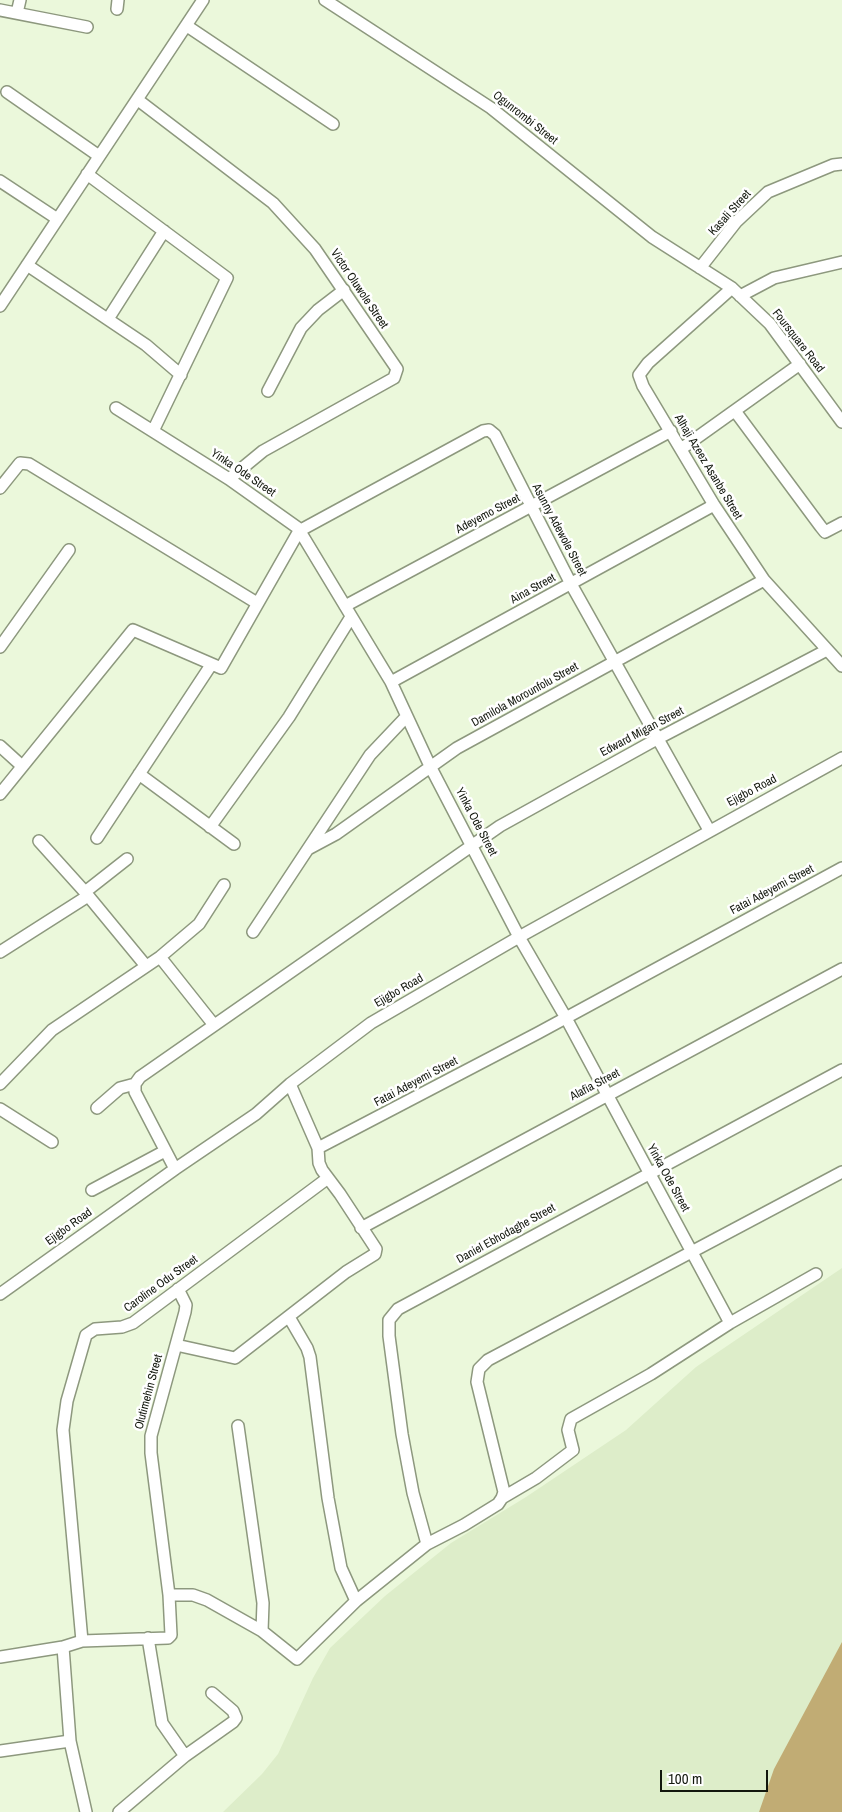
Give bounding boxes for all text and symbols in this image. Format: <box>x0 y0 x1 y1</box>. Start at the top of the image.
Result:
street label: Ogunrombi Street <box>490 88 560 148</box>
street label: Kasali Street <box>706 187 754 239</box>
street label: Victor Oluwole Street <box>327 247 391 331</box>
street label: Foursquare Road <box>769 307 827 375</box>
street label: Alhaji Azeez Asanbe Street <box>671 412 745 522</box>
street label: Yinka Ode Street <box>208 446 278 500</box>
street label: Asunny Adewole Street <box>529 481 589 579</box>
street label: Adeyemo Street <box>453 491 523 537</box>
street label: Aina Street <box>508 571 558 607</box>
street label: Damilola Morounfolu Street <box>469 660 581 730</box>
street label: Edward Migan Street <box>598 704 686 760</box>
street label: Ejigbo Road <box>725 772 779 810</box>
street label: Yinka Ode Street <box>452 785 500 859</box>
street label: Fatai Adeyemi Street <box>728 862 816 918</box>
street label: Ejigbo Road <box>372 971 426 1011</box>
street label: Fatai Adeyemi Street <box>372 1054 460 1110</box>
street label: Alafia Street <box>568 1066 622 1104</box>
street label: Yinka Ode Street <box>643 1142 693 1214</box>
street label: Daniel Ebhodaghe Street <box>454 1201 558 1267</box>
street label: Ejigbo Road <box>43 1205 95 1249</box>
street label: Caroline Odu Street <box>121 1252 201 1316</box>
street label: Olutimehin Street <box>132 1353 166 1431</box>
scale bar <box>662 1760 770 1792</box>
text: 100 m <box>668 1768 702 1789</box>

